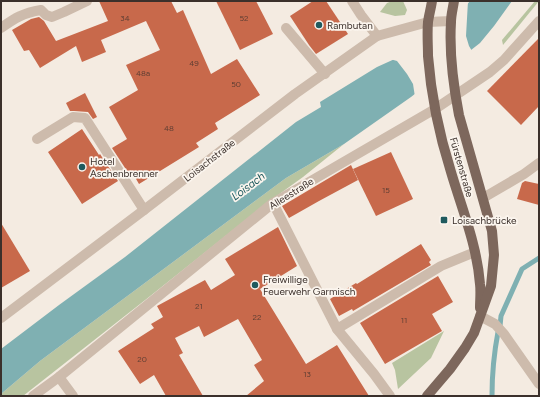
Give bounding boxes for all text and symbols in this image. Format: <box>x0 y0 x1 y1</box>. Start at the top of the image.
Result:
house number: 34 <box>120 13 130 23</box>
house number: 52 <box>239 13 249 23</box>
place label: Rambutan <box>327 19 373 32</box>
marker: Rambutan <box>314 20 324 30</box>
house number: 49 <box>189 58 199 68</box>
house number: 48a <box>136 68 150 78</box>
house number: 50 <box>231 79 241 89</box>
house number: 48 <box>164 123 174 133</box>
street label: Loisachstraße <box>181 136 238 185</box>
street label: Fürstenstraße <box>447 136 476 199</box>
place label: Hotel Aschenbrenner <box>90 155 159 180</box>
marker: Hotel Aschenbrenner <box>77 162 87 172</box>
water label: Loisach <box>229 170 268 203</box>
street label: Alleestraße <box>267 174 316 212</box>
house number: 15 <box>382 185 390 195</box>
place label: Loisachbrücke <box>452 214 517 227</box>
marker: Loisachbrücke <box>439 215 449 225</box>
place label: Freiwillige Feuerwehr Garmisch <box>263 273 356 298</box>
marker: Freiwillige Feuerwehr Garmisch <box>250 280 260 290</box>
house number: 21 <box>195 301 203 311</box>
house number: 22 <box>253 312 261 322</box>
house number: 11 <box>401 315 407 325</box>
house number: 20 <box>137 354 147 364</box>
house number: 13 <box>303 369 311 379</box>

